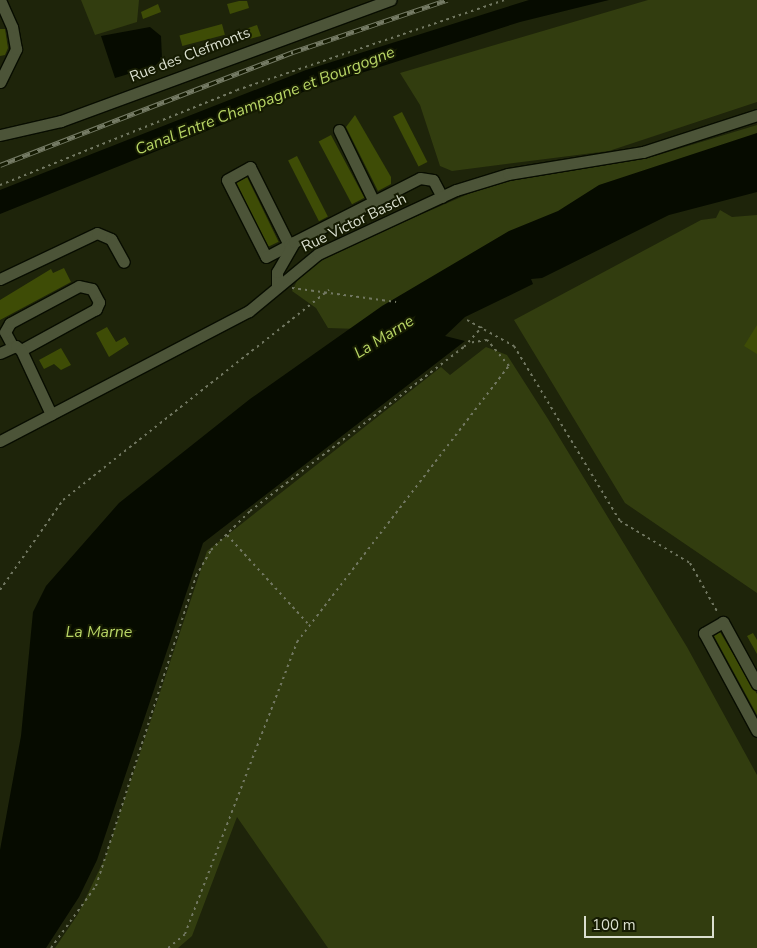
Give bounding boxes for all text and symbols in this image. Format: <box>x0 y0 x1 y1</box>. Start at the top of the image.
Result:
street label: Rue des Clefmonts <box>127 24 253 86</box>
water label: Canal Entre Champagne et Bourgogne <box>133 43 397 159</box>
street label: Rue Victor Basch <box>299 190 409 256</box>
water label: La Marne <box>351 311 417 363</box>
water label: La Marne <box>66 622 132 642</box>
scale bar <box>587 906 717 938</box>
text: 100 m <box>592 915 636 935</box>

